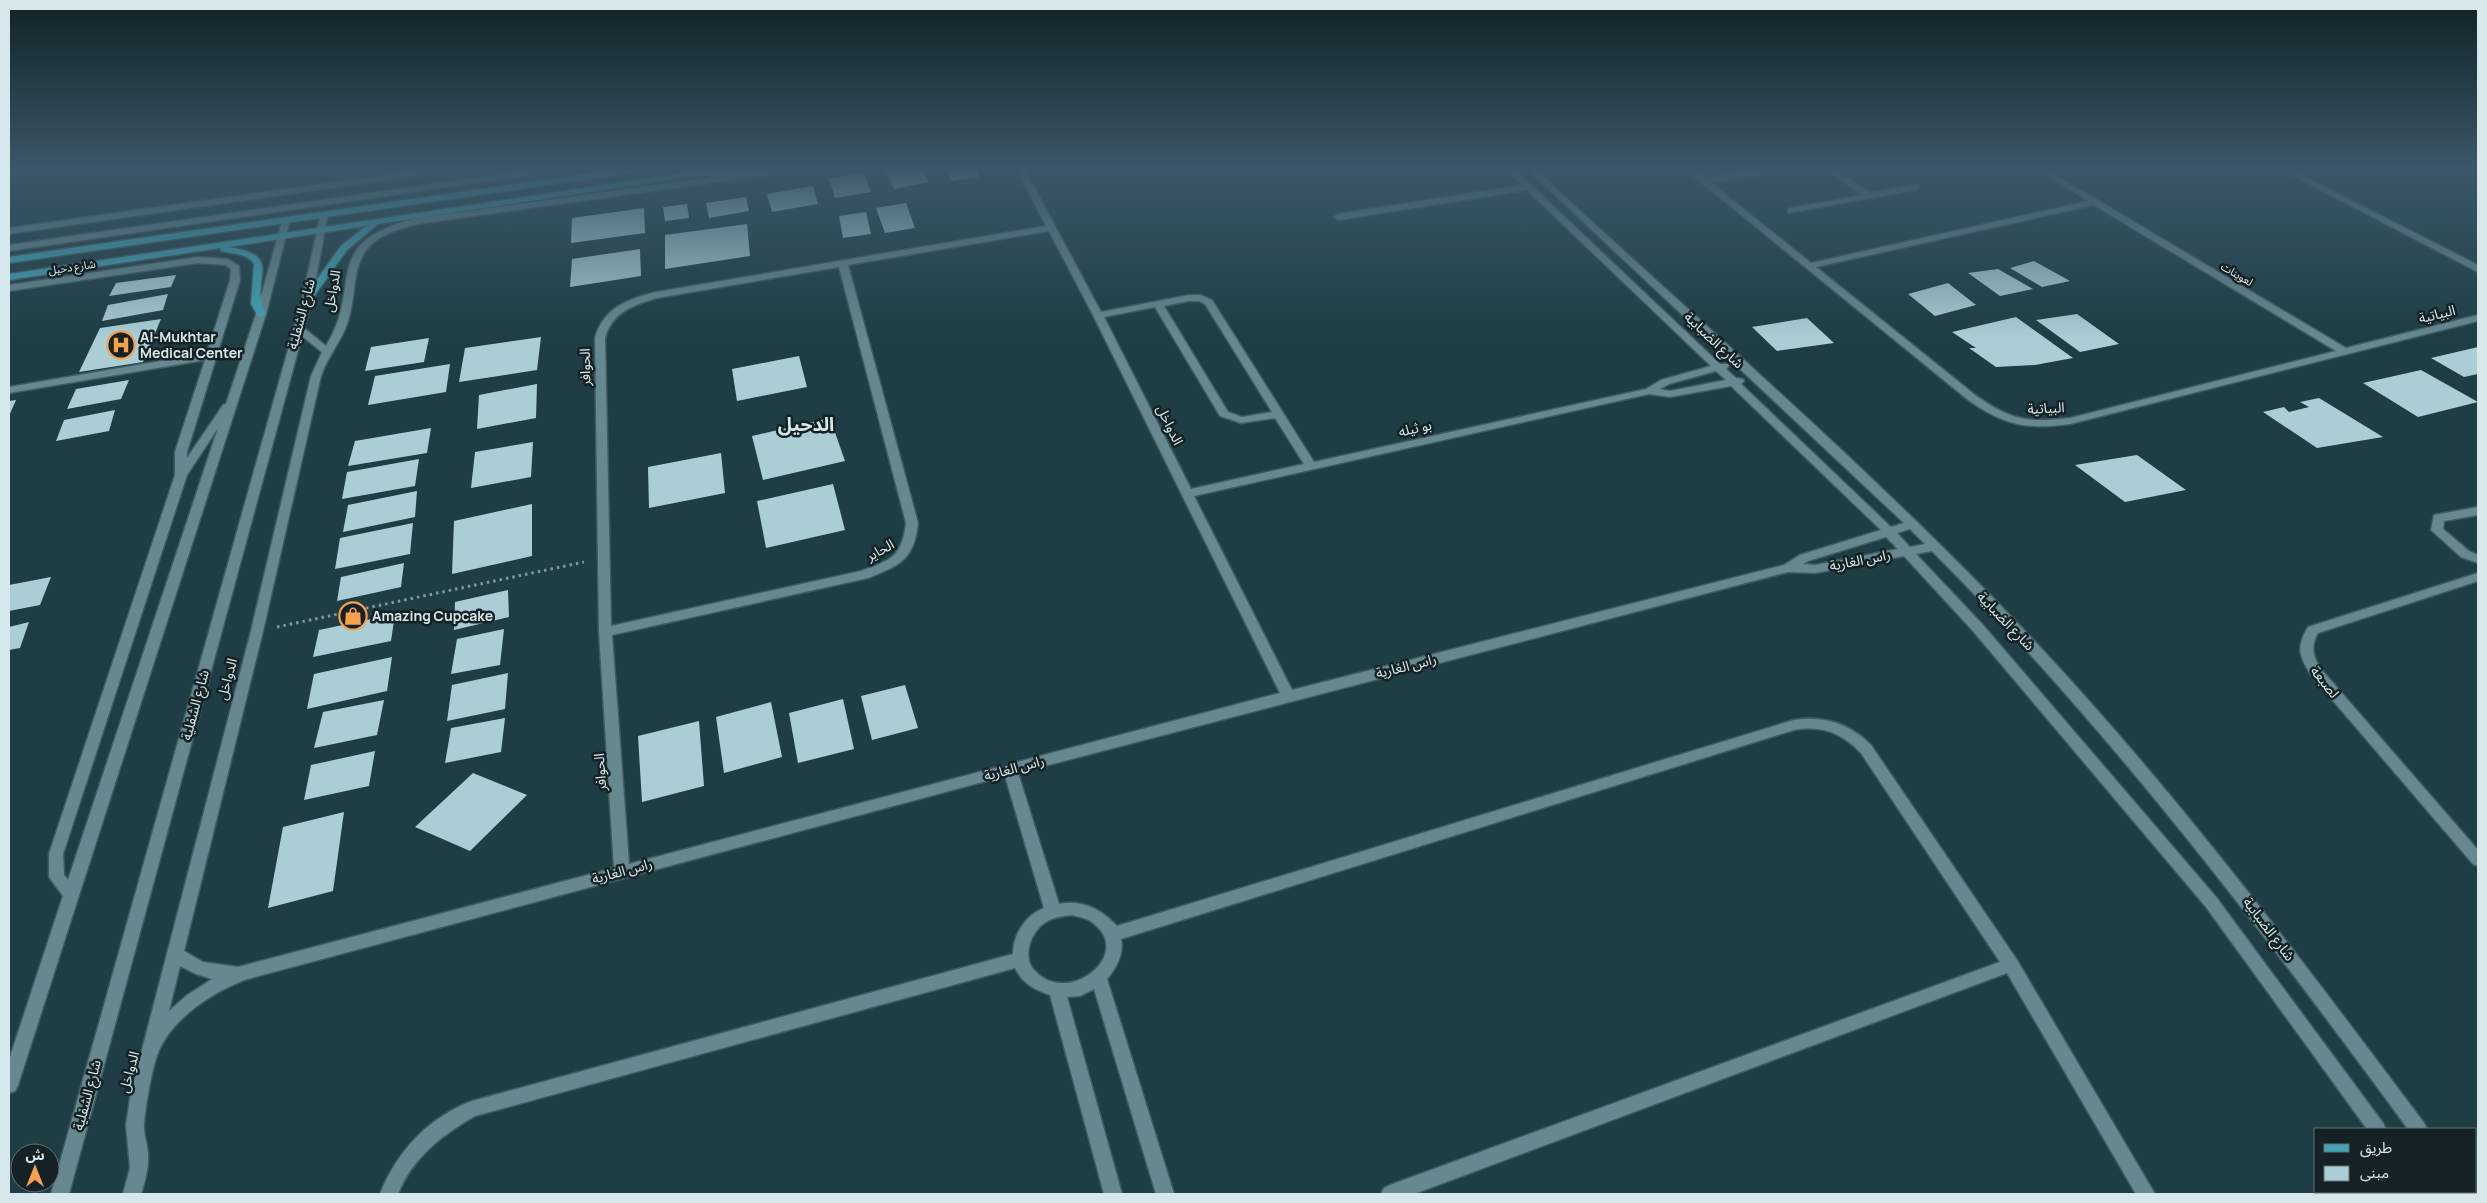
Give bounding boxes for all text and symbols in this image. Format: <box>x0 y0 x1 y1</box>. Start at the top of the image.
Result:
street label: شارع دحيل <box>47 256 97 278</box>
street label: لعوينات <box>2218 258 2256 289</box>
street label: الدواخل <box>318 268 345 313</box>
street label: شارع الشفلية <box>282 277 321 352</box>
street label: البياتية <box>2416 300 2457 327</box>
street label: شارع الضبابية <box>1679 307 1748 374</box>
place label: Al-Mukhtar Medical Center <box>140 327 243 362</box>
hospital icon: Al-Mukhtar Medical Center <box>106 330 136 360</box>
street label: الحوافر <box>575 348 594 387</box>
street label: البياتية <box>2027 397 2065 418</box>
street label: الدواخل <box>1153 402 1188 448</box>
district label: الدحيل <box>778 411 834 437</box>
street label: بو ثيله <box>1396 414 1434 441</box>
street label: الحاير <box>861 534 897 566</box>
street label: راس الغارية <box>1828 544 1892 575</box>
street label: شارع الضبابية <box>1972 587 2039 656</box>
shop icon: Amazing Cupcake <box>338 601 368 631</box>
place label: Amazing Cupcake <box>372 606 493 625</box>
street label: راس الغارية <box>1374 649 1438 682</box>
street label: الدواخل <box>212 656 241 702</box>
street label: لصبعة <box>2307 662 2344 702</box>
street label: شارع الشفلية <box>176 668 215 743</box>
street label: راس الغارية <box>982 750 1046 785</box>
street label: الحوافر <box>589 753 610 792</box>
street label: راس الغارية <box>590 853 654 888</box>
street label: شارع الضبابية <box>2238 893 2300 966</box>
street label: الدواخل <box>114 1049 143 1095</box>
street label: شارع الشفلية <box>68 1058 107 1133</box>
legend <box>2314 1128 2477 1193</box>
text: طريق <box>2360 1137 2392 1158</box>
north arrow <box>10 1143 60 1193</box>
text: ش <box>25 1145 45 1164</box>
text: مبنى <box>2360 1162 2389 1183</box>

